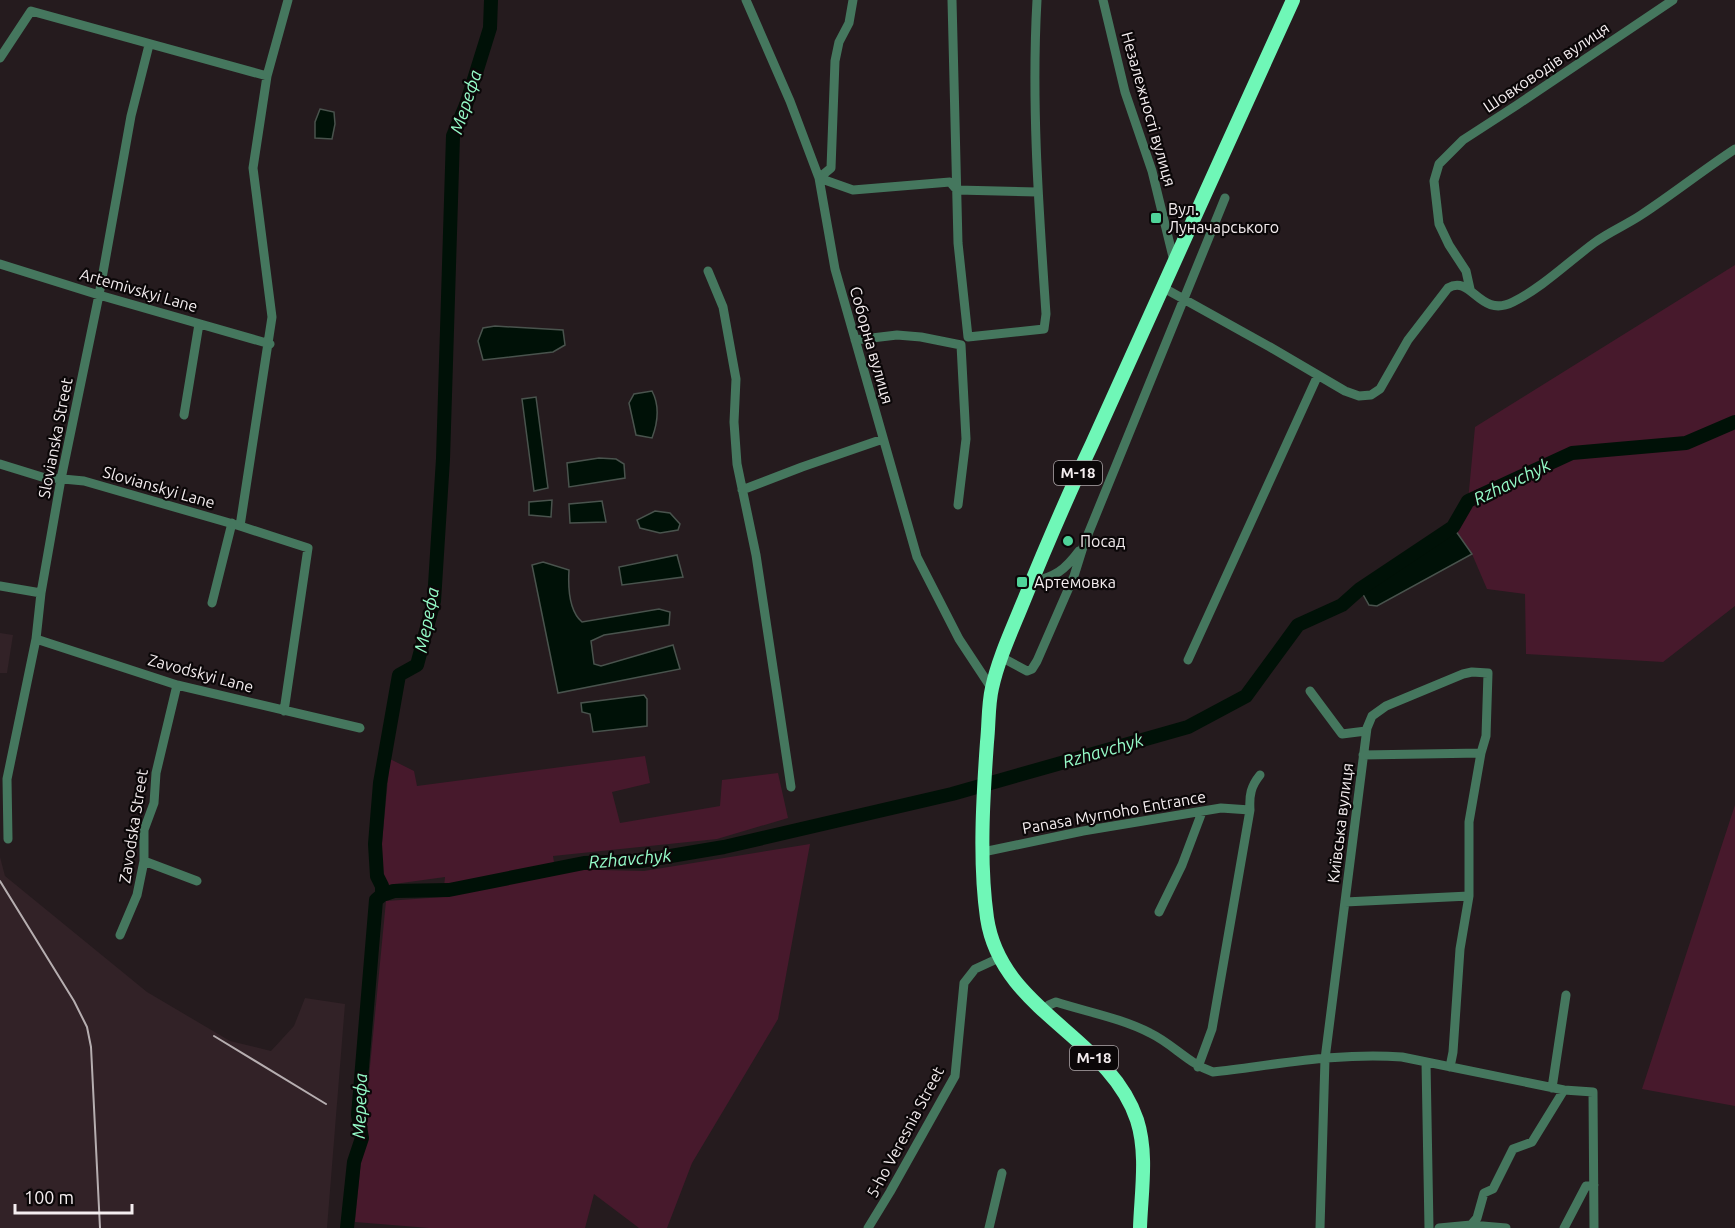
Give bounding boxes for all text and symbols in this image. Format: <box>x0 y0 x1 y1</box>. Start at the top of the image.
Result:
street label: Шовководів вулиця <box>1480 18 1612 116</box>
street label: Незалежності вулиця <box>1118 30 1180 188</box>
water label: Мерефа <box>445 67 485 136</box>
place label: Вул. Луначарського <box>1168 200 1279 236</box>
marker: Вул. Луначарського <box>1149 211 1163 225</box>
street label: Artemivskyi Lane <box>78 265 200 315</box>
street label: Соборна вулиця <box>847 284 897 406</box>
street label: Slovianska Street <box>34 375 76 500</box>
water label: Rzhavchyk <box>1470 454 1554 508</box>
road number: М-18 <box>1054 461 1102 485</box>
street label: Slovianskyi Lane <box>101 462 217 512</box>
place label: Посад <box>1080 532 1125 550</box>
marker: Посад <box>1061 534 1075 548</box>
place label: Артемовка <box>1034 573 1116 591</box>
marker: Артемовка <box>1015 575 1029 589</box>
water label: Мерефа <box>410 585 442 654</box>
street label: Zavodskyi Lane <box>146 650 256 696</box>
water label: Rzhavchyk <box>1060 729 1146 771</box>
street label: Київська вулиця <box>1324 762 1356 884</box>
street label: Zavodska Street <box>115 767 151 884</box>
street label: Panasa Myrnoho Entrance <box>1021 787 1207 837</box>
water label: Rzhavchyk <box>588 844 673 872</box>
road number: М-18 <box>1070 1046 1118 1070</box>
street label: 5-ho Veresnia Street <box>863 1063 947 1201</box>
water label: Мерефа <box>348 1072 370 1139</box>
scale bar <box>15 1177 132 1215</box>
text: 100 m <box>24 1187 74 1207</box>

